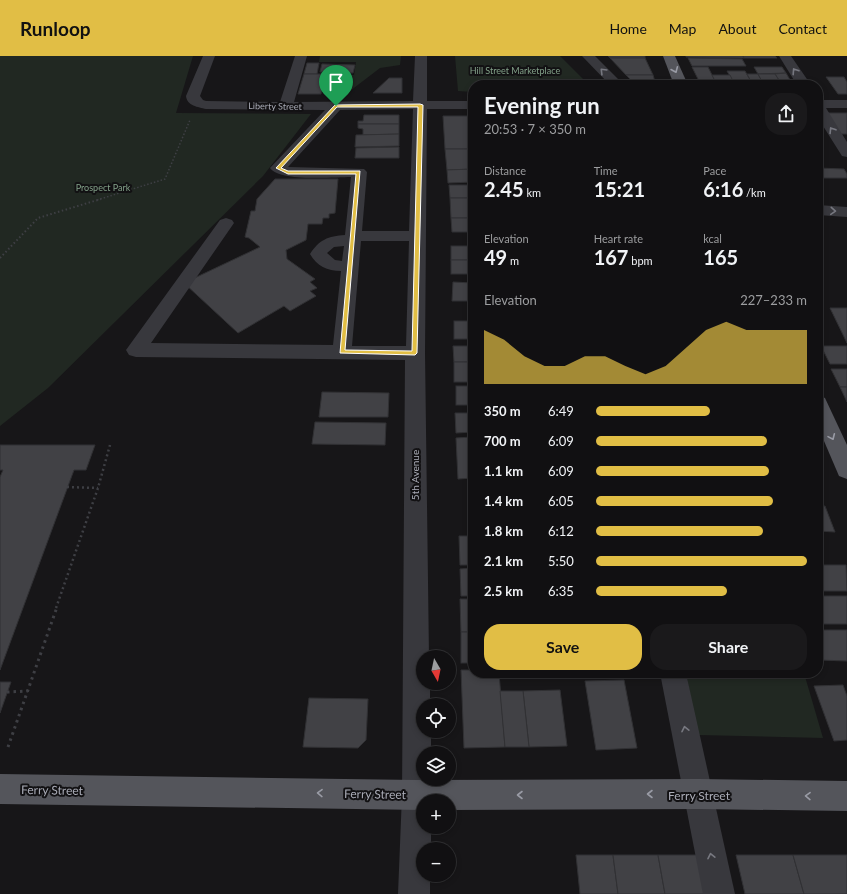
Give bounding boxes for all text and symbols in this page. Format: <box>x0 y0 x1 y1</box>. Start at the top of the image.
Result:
text: Runloop <box>20 17 91 40</box>
text: Home <box>609 20 647 37</box>
text: Map <box>669 20 696 37</box>
text: About <box>718 20 756 37</box>
text: Contact <box>778 20 827 37</box>
pin <box>319 65 353 106</box>
park label: Hill Street Marketplace <box>470 65 560 76</box>
one-way arrow <box>670 66 678 74</box>
one-way arrow <box>600 68 608 75</box>
one-way arrow <box>792 68 799 75</box>
icon: arrive <box>325 71 347 93</box>
text: Evening run <box>484 92 600 119</box>
button: share <box>765 93 807 135</box>
street label: Liberty Street <box>248 100 303 112</box>
text: 20:53 · 7 × 350 m <box>484 121 586 137</box>
one-way arrow <box>830 127 837 134</box>
text: Distance <box>484 164 526 177</box>
text: Time <box>594 164 618 177</box>
text: Pace <box>703 164 726 177</box>
text: 2.45 <box>484 177 524 201</box>
text: 15:21 <box>594 177 645 201</box>
text: 6:16 <box>703 177 743 201</box>
park label: Prospect Park <box>76 182 131 193</box>
text: km <box>524 186 541 199</box>
text: /km <box>743 186 766 199</box>
one-way arrow <box>829 207 836 216</box>
text: Elevation <box>484 232 529 245</box>
text: Heart rate <box>594 232 643 245</box>
text: kcal <box>703 232 722 245</box>
text: 49 <box>484 245 507 269</box>
text: 167 <box>594 245 628 269</box>
text: 165 <box>703 245 738 269</box>
text: m <box>507 254 519 267</box>
text: bpm <box>628 254 653 267</box>
text: Elevation <box>484 292 537 308</box>
text: 227–233 m <box>740 292 807 308</box>
text: 350 m <box>484 403 521 419</box>
text: 6:49 <box>548 403 574 419</box>
text: 700 m <box>484 433 521 449</box>
text: 6:09 <box>548 433 574 449</box>
one-way arrow <box>828 433 836 440</box>
street label: 5th Avenue <box>409 450 421 500</box>
text: 1.1 km <box>484 463 523 479</box>
text: 6:09 <box>548 463 574 479</box>
text: 1.4 km <box>484 493 523 509</box>
text: 6:05 <box>548 493 574 509</box>
text: 1.8 km <box>484 523 523 539</box>
text: 6:12 <box>548 523 574 539</box>
text: 2.1 km <box>484 553 523 569</box>
text: 5:50 <box>548 553 574 569</box>
text: 2.5 km <box>484 583 523 599</box>
text: 6:35 <box>548 583 574 599</box>
button: Save <box>484 624 642 670</box>
button: Share <box>650 624 807 670</box>
north arrow <box>416 650 456 690</box>
map controls <box>416 650 456 882</box>
button: locate <box>416 698 456 738</box>
one-way arrow <box>681 725 689 732</box>
button: layers <box>416 746 456 786</box>
street label: Ferry Street <box>21 782 84 798</box>
street label: Ferry Street <box>344 786 407 802</box>
street label: Ferry Street <box>668 788 731 803</box>
one-way arrow <box>317 789 323 797</box>
one-way arrow <box>647 790 653 799</box>
one-way arrow <box>517 791 523 799</box>
one-way arrow <box>805 792 811 800</box>
button: + <box>416 794 456 834</box>
button: − <box>416 842 456 882</box>
one-way arrow <box>707 853 715 859</box>

